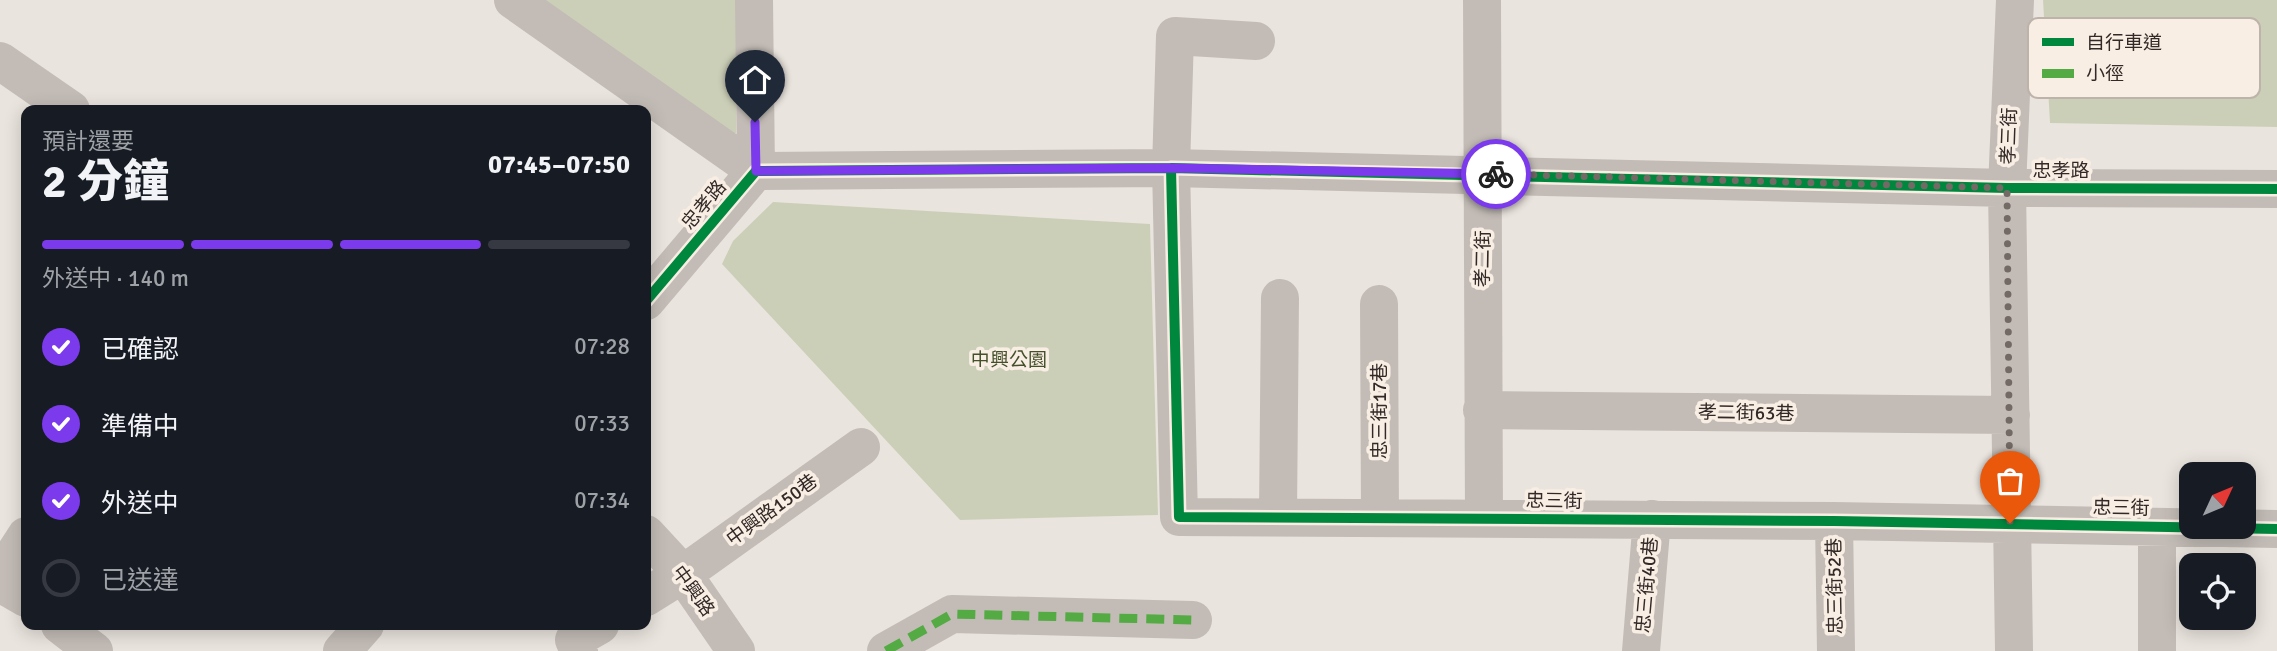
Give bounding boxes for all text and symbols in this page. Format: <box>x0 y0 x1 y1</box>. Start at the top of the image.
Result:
legend <box>2028 18 2260 98</box>
text: 自行車道 <box>2086 31 2162 55</box>
pin <box>725 50 785 122</box>
icon: home <box>736 61 774 99</box>
text: 小徑 <box>2086 62 2124 86</box>
street label: 孝三街 <box>1996 107 2022 165</box>
text: 預計還要 <box>42 127 134 156</box>
courier <box>1461 139 1531 209</box>
text: 07:45–07:50 <box>488 149 630 181</box>
text: 2 分鐘 <box>42 154 169 210</box>
icon: bike <box>1477 155 1515 193</box>
street label: 忠孝路 <box>2032 159 2090 183</box>
street label: 忠孝路 <box>676 175 732 235</box>
street label: 孝二街 <box>1471 230 1495 288</box>
text: 外送中 · 140 m <box>42 264 189 293</box>
icon: check <box>42 328 80 366</box>
text: 07:28 <box>574 332 630 361</box>
text: 已確認 <box>101 334 179 366</box>
park label: 中興公園 <box>971 348 1047 372</box>
street label: 忠三街17巷 <box>1368 363 1392 459</box>
street label: 孝二街63巷 <box>1698 400 1794 426</box>
icon: check <box>42 405 80 443</box>
text: 07:33 <box>574 409 630 438</box>
text: 準備中 <box>101 411 179 443</box>
pin <box>1980 451 2040 523</box>
icon: bag <box>1991 462 2029 500</box>
north arrow <box>2179 462 2256 539</box>
map controls <box>2179 462 2256 630</box>
street label: 中興路150巷 <box>722 469 822 551</box>
icon: check <box>42 482 80 520</box>
text: 07:34 <box>574 486 630 515</box>
text: 外送中 <box>101 488 179 520</box>
street label: 忠三街 <box>1525 489 1583 513</box>
street label: 忠三街 <box>2092 496 2150 520</box>
street label: 忠三街40巷 <box>1631 536 1663 634</box>
street label: 忠三街52巷 <box>1822 538 1848 634</box>
button: locate <box>2179 553 2256 630</box>
street label: 中興路 <box>667 561 719 621</box>
text: 已送達 <box>101 565 179 597</box>

